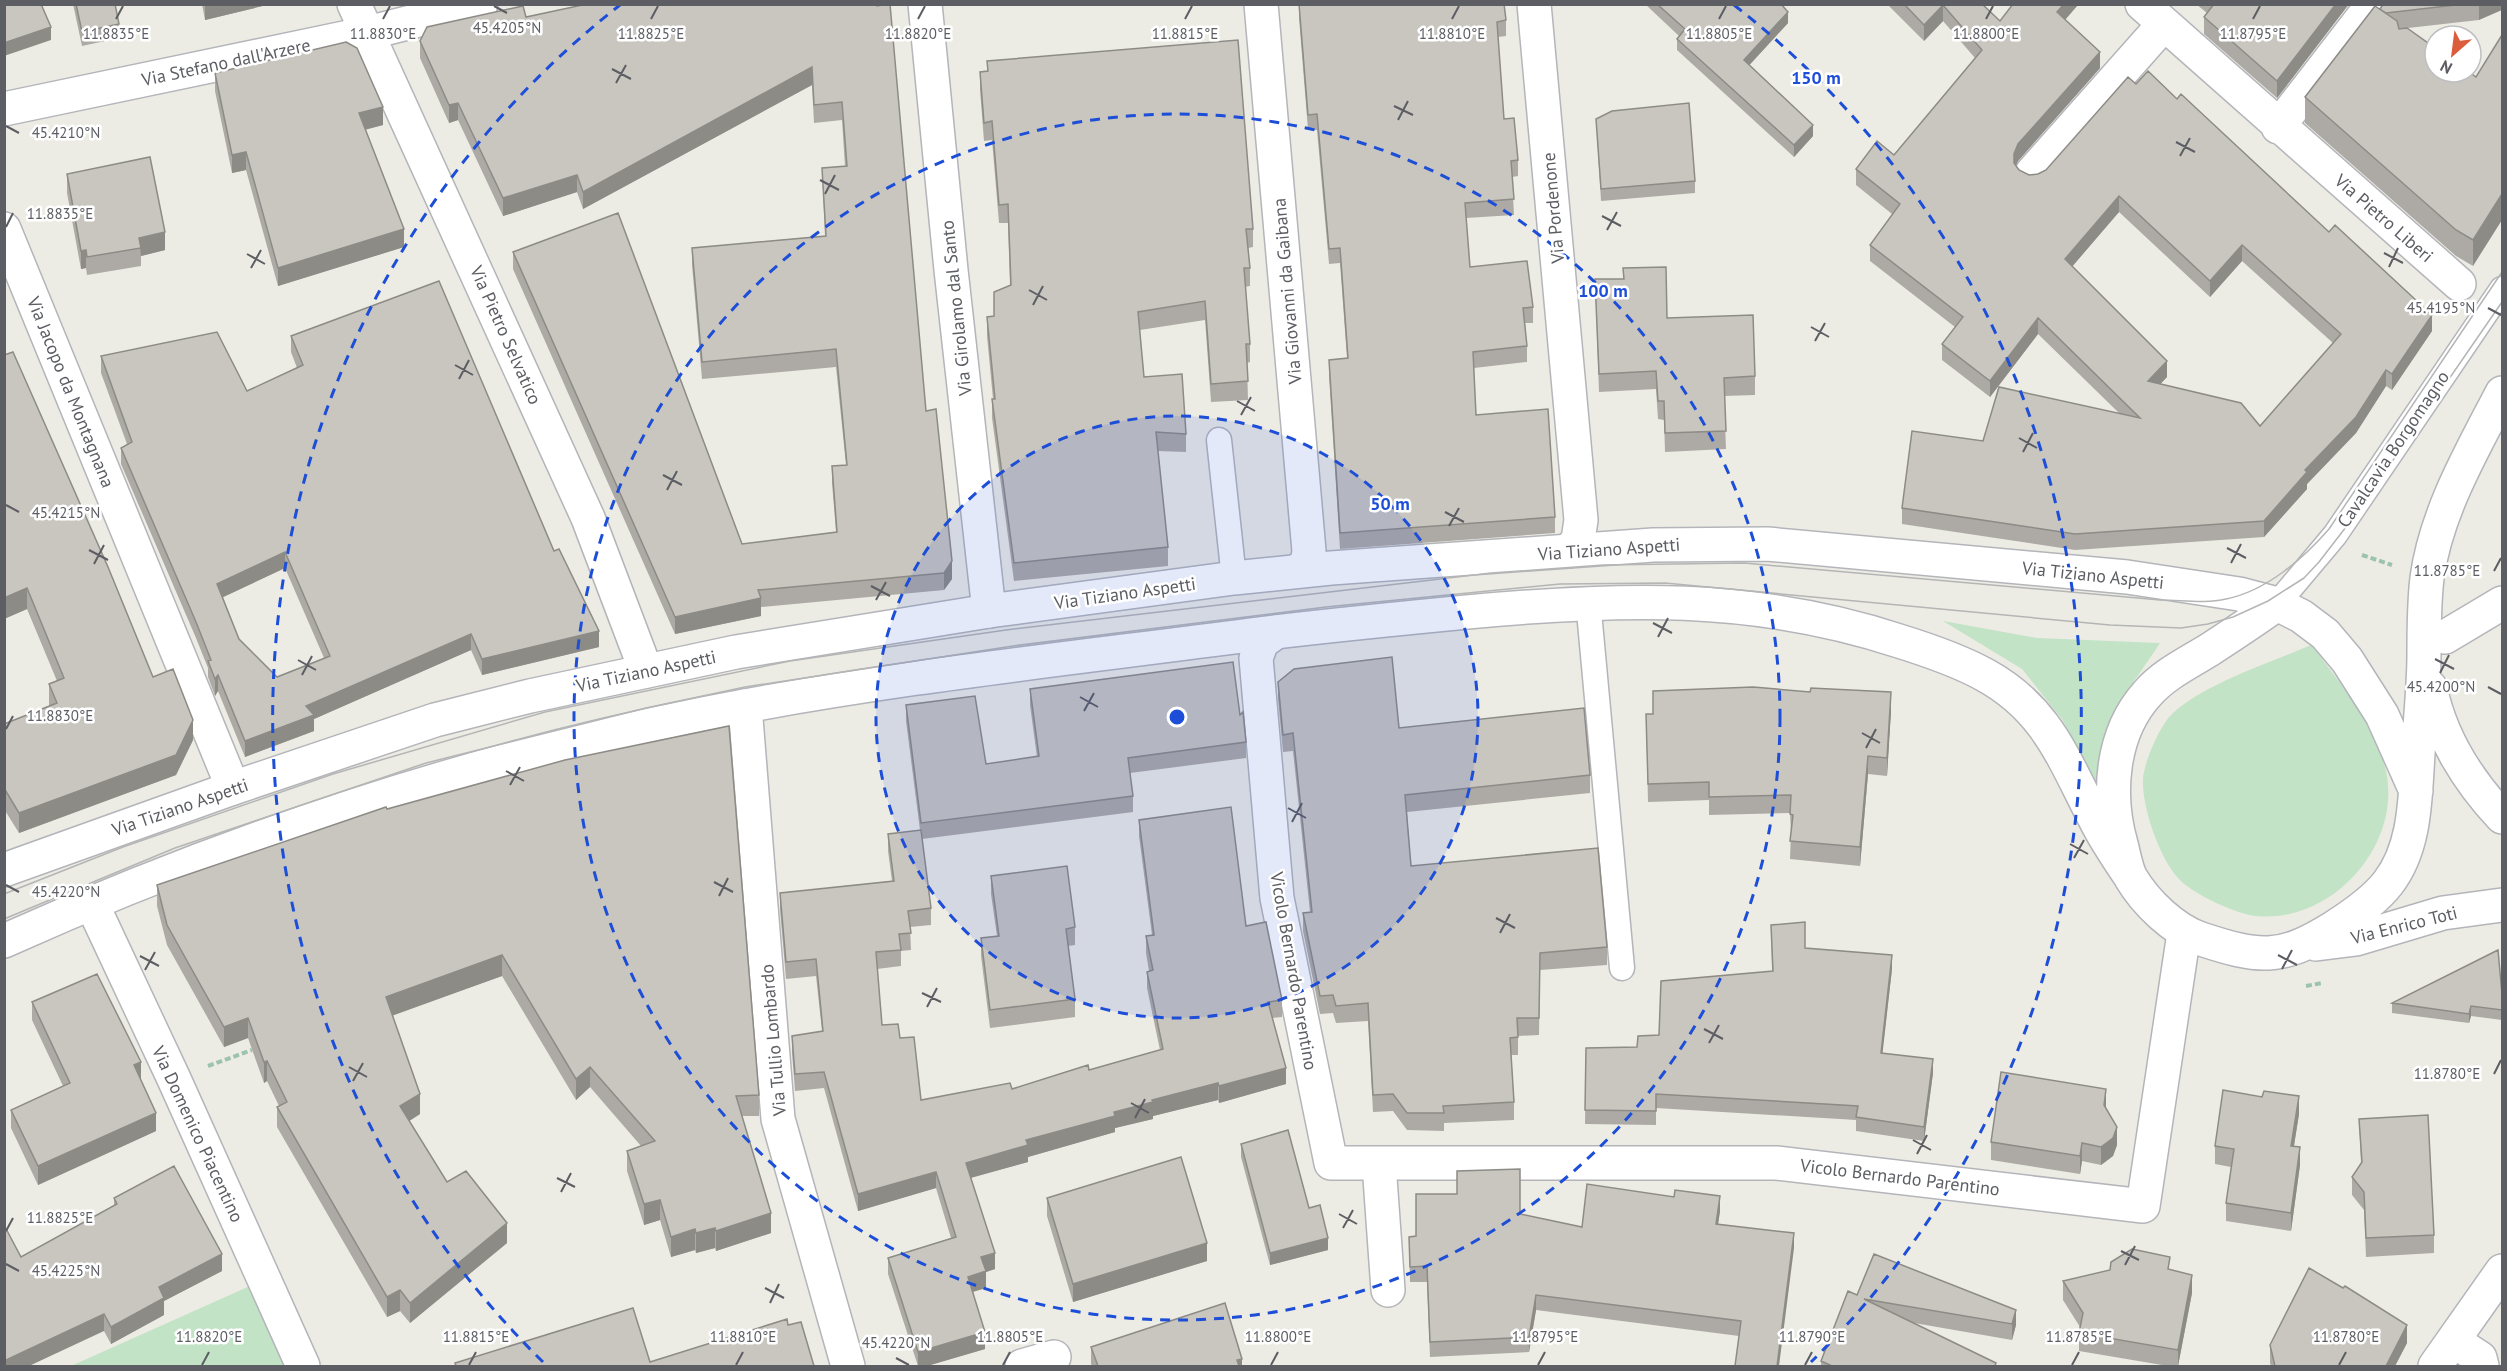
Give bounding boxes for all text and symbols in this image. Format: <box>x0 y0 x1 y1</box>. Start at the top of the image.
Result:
text: 45.4205°N <box>473 18 541 37</box>
text: 11.8835°E <box>83 24 149 43</box>
text: 11.8830°E <box>350 24 416 43</box>
text: 11.8825°E <box>618 24 684 43</box>
text: 11.8820°E <box>885 24 951 43</box>
text: 11.8815°E <box>1152 24 1218 43</box>
text: 11.8810°E <box>1419 24 1485 43</box>
text: 11.8805°E <box>1686 24 1752 43</box>
text: 11.8800°E <box>1953 24 2019 43</box>
text: 11.8795°E <box>2220 24 2286 43</box>
north arrow <box>2423 24 2483 84</box>
street label: Via Stefano dall'Arzere <box>138 33 313 91</box>
text: N <box>2437 56 2455 79</box>
text: 150 m <box>1791 66 1841 89</box>
text: 45.4210°N <box>32 123 100 142</box>
street label: Via Pordenone <box>1537 152 1569 265</box>
street label: Via Pietro Liberi <box>2329 168 2438 267</box>
street label: Via Giovanni da Gaibana <box>1267 197 1307 386</box>
text: 11.8835°E <box>27 204 93 223</box>
street label: Via Girolamo dal Santo <box>935 219 977 398</box>
street label: Via Pietro Selvatico <box>465 261 547 408</box>
text: 100 m <box>1578 279 1628 302</box>
street label: Via Jacopo da Montagnana <box>22 292 120 491</box>
text: 45.4195°N <box>2407 298 2475 317</box>
street label: Cavalcavia Borgomagno <box>2332 366 2454 532</box>
text: 50 m <box>1370 492 1410 515</box>
text: 45.4215°N <box>32 503 100 522</box>
street label: Via Tiziano Aspetti <box>1536 533 1681 566</box>
street label: Via Tiziano Aspetti <box>2020 556 2165 594</box>
text: 11.8785°E <box>2414 561 2480 580</box>
street label: Via Tiziano Aspetti <box>1052 572 1197 614</box>
street label: Via Tiziano Aspetti <box>573 645 718 697</box>
text: 45.4200°N <box>2407 677 2475 696</box>
text: 11.8830°E <box>27 706 93 725</box>
centre of rings <box>1167 707 1187 727</box>
street label: Via Tiziano Aspetti <box>108 773 251 841</box>
street label: Vicolo Bernardo Parentino <box>1265 869 1323 1072</box>
text: 45.4220°N <box>32 882 100 901</box>
street label: Via Enrico Toti <box>2347 901 2460 950</box>
street label: Via Tullio Lombardo <box>755 963 791 1118</box>
street label: Via Domenico Piacentino <box>147 1041 249 1226</box>
text: 11.8780°E <box>2414 1064 2480 1083</box>
street label: Vicolo Bernardo Parentino <box>1798 1153 2001 1201</box>
text: 11.8825°E <box>27 1208 93 1227</box>
text: 45.4225°N <box>32 1261 100 1280</box>
text: 11.8820°E <box>176 1327 242 1346</box>
text: 11.8815°E <box>443 1327 509 1346</box>
text: 11.8810°E <box>710 1327 776 1346</box>
text: 11.8805°E <box>977 1327 1043 1346</box>
text: 11.8800°E <box>1245 1327 1311 1346</box>
text: 11.8795°E <box>1512 1327 1578 1346</box>
text: 11.8790°E <box>1779 1327 1845 1346</box>
text: 11.8785°E <box>2046 1327 2112 1346</box>
text: 11.8780°E <box>2313 1327 2379 1346</box>
text: 45.4220°N <box>862 1333 930 1352</box>

